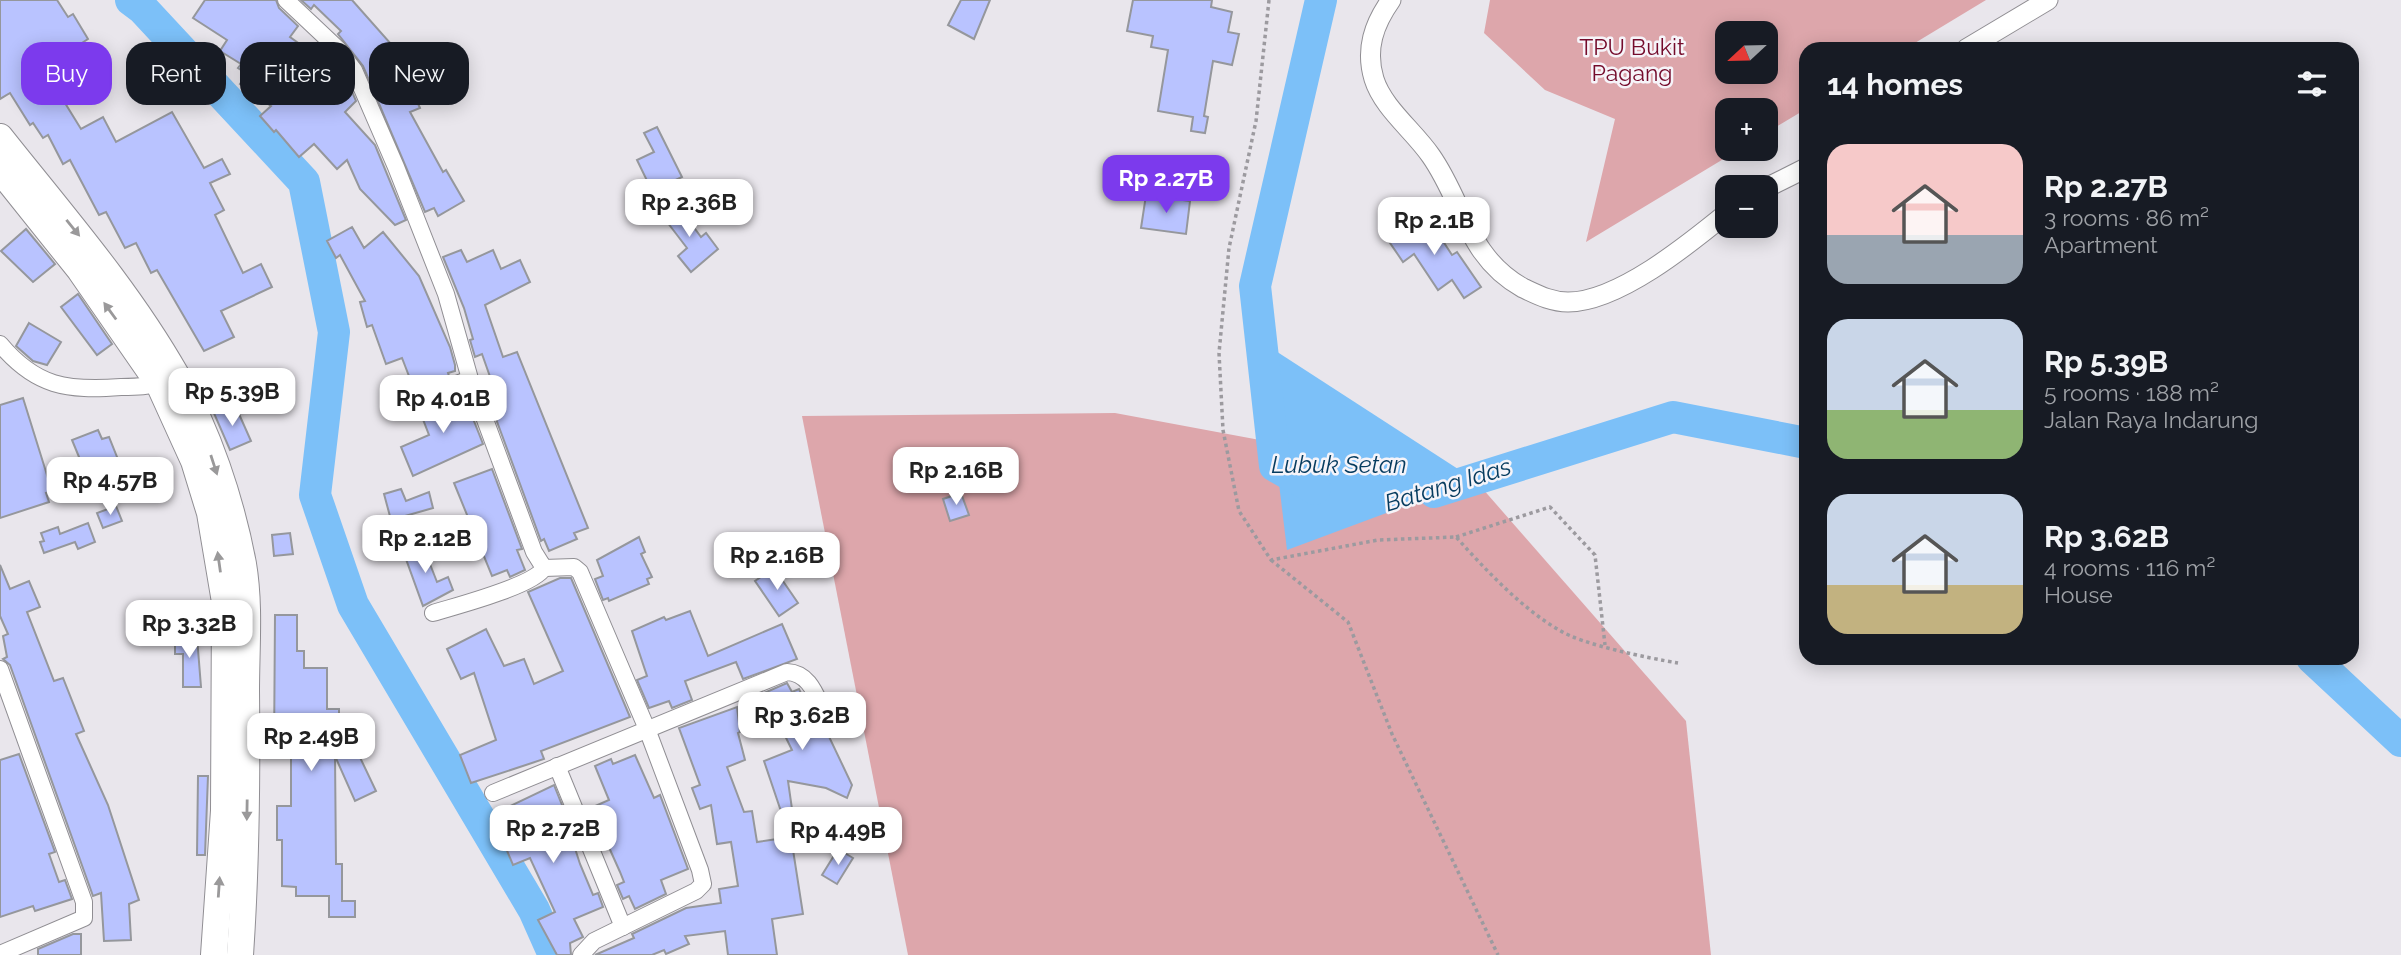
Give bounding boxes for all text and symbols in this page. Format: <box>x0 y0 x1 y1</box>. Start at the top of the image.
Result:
north arrow <box>1715 21 1778 84</box>
map controls <box>1715 21 1778 238</box>
park label: TPU Bukit Pagang <box>1579 33 1685 86</box>
chip: Buy <box>21 42 112 105</box>
chip: Rent <box>126 42 226 105</box>
chip: Filters <box>240 42 355 105</box>
chip: New <box>369 42 469 105</box>
icon: filters <box>2293 65 2331 103</box>
text: 14 homes <box>1827 67 1963 102</box>
button: + <box>1715 98 1778 161</box>
pin: Rp 2.27B <box>1094 156 1238 215</box>
text: Rp 2.27B <box>1119 164 1213 191</box>
text: Rp 2.27B <box>2044 169 2168 204</box>
icon: home <box>1883 172 1967 256</box>
button: − <box>1715 175 1778 238</box>
pin: Rp 2.36B <box>617 180 761 239</box>
text: Rp 2.36B <box>641 188 737 215</box>
pin: Rp 2.1B <box>1369 198 1499 257</box>
text: 3 rooms · 86 m² <box>2044 204 2209 231</box>
text: Rp 2.1B <box>1394 206 1474 233</box>
one-way arrow <box>66 219 81 237</box>
text: Apartment <box>2044 231 2158 258</box>
one-way arrow <box>103 302 117 320</box>
text: Rp 5.39B <box>2044 344 2168 379</box>
icon: home <box>1883 347 1967 431</box>
pin: Rp 5.39B <box>160 368 304 428</box>
pin: Rp 4.01B <box>371 376 515 435</box>
text: Rp 5.39B <box>184 377 280 404</box>
text: 5 rooms · 188 m² <box>2044 379 2219 406</box>
text: Rp 4.01B <box>396 384 490 411</box>
text: Jalan Raya Indarung <box>2044 406 2258 433</box>
pin: Rp 2.16B <box>884 448 1028 507</box>
water label: Lubuk Setan <box>1271 450 1407 479</box>
water label: Batang Idas <box>1381 452 1515 518</box>
one-way arrow <box>209 454 220 475</box>
text: Rp 2.16B <box>909 456 1003 483</box>
pin: Rp 4.57B <box>38 458 182 517</box>
text: Rp 4.57B <box>63 466 157 493</box>
pin: Rp 2.12B <box>353 516 497 575</box>
text: Rp 3.62B <box>2044 519 2169 554</box>
icon: home <box>1883 522 1967 606</box>
text: Rp 2.12B <box>378 524 472 551</box>
pin: Rp 2.16B <box>705 532 849 592</box>
text: Rp 2.16B <box>730 541 824 568</box>
one-way arrow <box>213 551 224 573</box>
text: 4 rooms · 116 m² <box>2044 554 2215 581</box>
text: House <box>2044 581 2113 608</box>
pin: Rp 3.32B <box>117 600 261 660</box>
text: Rp 3.32B <box>142 609 236 636</box>
pin: Rp 3.62B <box>730 692 874 752</box>
text: Rp 3.62B <box>754 701 850 728</box>
pin: Rp 2.49B <box>239 714 383 773</box>
text: Rp 2.49B <box>263 722 359 749</box>
one-way arrow <box>241 800 252 822</box>
pin: Rp 2.72B <box>481 806 625 865</box>
pin: Rp 4.49B <box>766 808 910 867</box>
text: Rp 2.72B <box>506 814 600 841</box>
text: Rp 4.49B <box>790 816 886 843</box>
one-way arrow <box>213 876 224 898</box>

